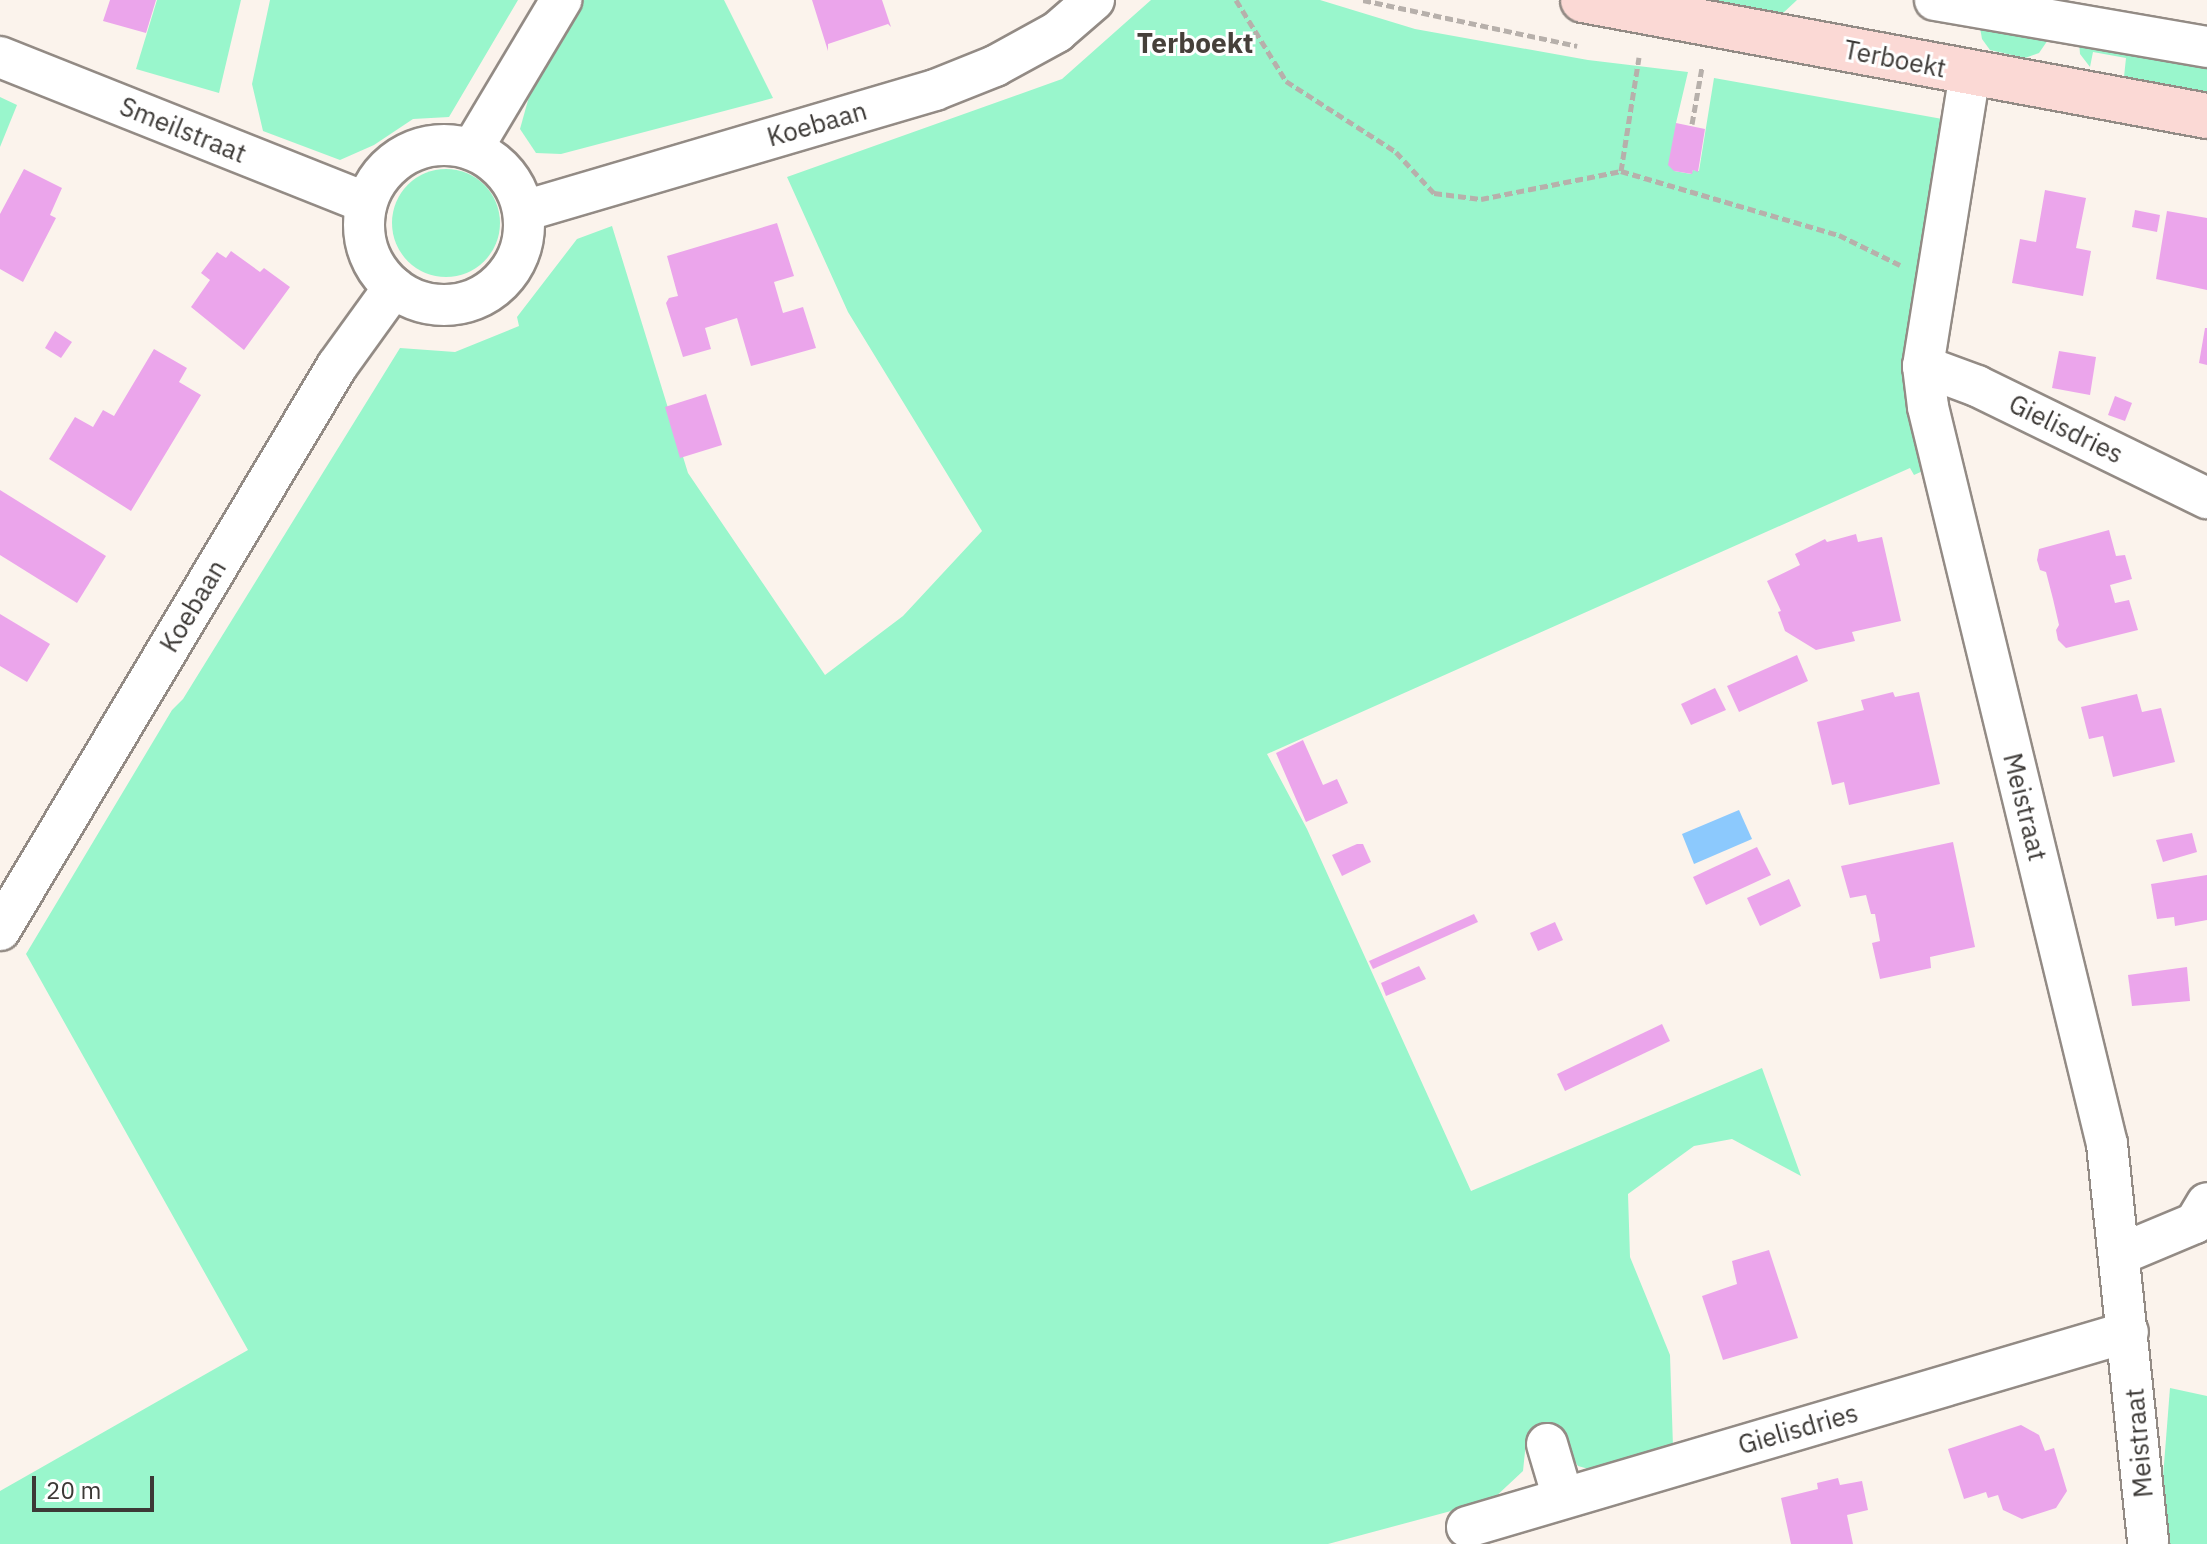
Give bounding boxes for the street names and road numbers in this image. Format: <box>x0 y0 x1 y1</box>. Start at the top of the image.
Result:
street label: Terboekt <box>1841 34 1949 84</box>
street label: Smeilstraat <box>115 91 251 169</box>
street label: Koebaan <box>764 95 870 153</box>
street label: Gielisdries <box>2004 388 2128 470</box>
street label: Koebaan <box>153 554 233 658</box>
street label: Meistraat <box>1997 750 2053 864</box>
street label: Meistraat <box>2119 1387 2159 1499</box>
street label: Gielisdries <box>1735 1397 1861 1461</box>

